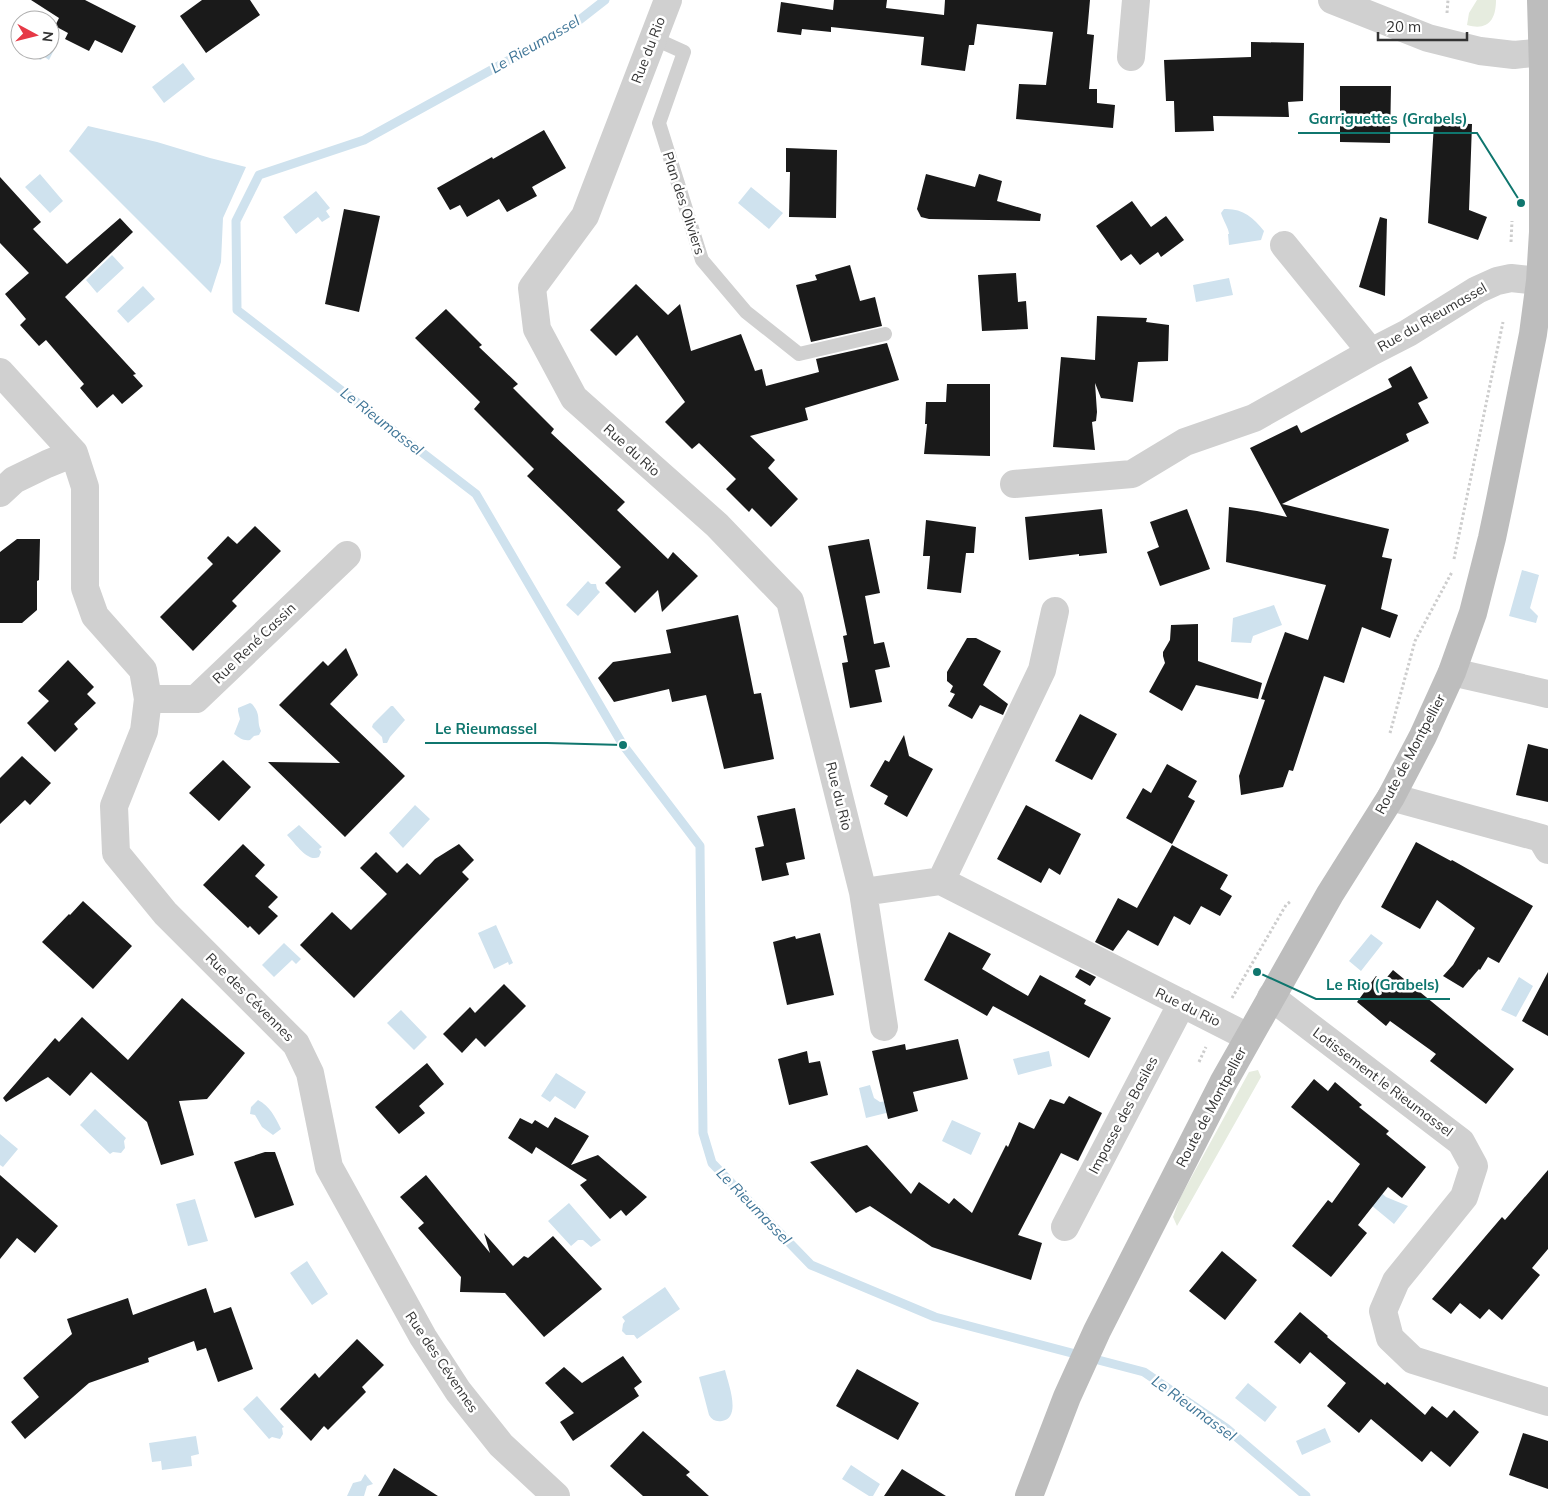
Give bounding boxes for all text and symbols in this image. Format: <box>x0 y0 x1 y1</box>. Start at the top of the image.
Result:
north arrow <box>10 10 60 60</box>
scale bar <box>1378 10 1467 42</box>
water label: Le Rieumassel <box>487 11 583 77</box>
street label: Rue du Rio <box>627 14 669 86</box>
text: 20 m <box>1386 17 1421 36</box>
text: N <box>38 30 57 43</box>
callout: Garriguettes (Grabels) <box>1298 103 1477 133</box>
text: Garriguettes (Grabels) <box>1308 109 1468 128</box>
street label: Plan des Oliviers <box>659 149 709 257</box>
street label: Rue du Rieumassel <box>1374 278 1490 356</box>
water label: Le Rieumassel <box>337 383 427 459</box>
street label: Rue du Rio <box>600 420 664 480</box>
street label: Rue René Cassin <box>209 599 299 687</box>
street label: Route de Montpellier <box>1371 690 1450 817</box>
callout: Le Rieumassel <box>425 713 547 743</box>
text: Le Rieumassel <box>435 719 537 738</box>
street label: Rue du Rio <box>822 760 856 832</box>
street label: Rue des Cévennes <box>202 949 298 1045</box>
callout: Le Rio (Grabels) <box>1316 969 1450 999</box>
text: Le Rio (Grabels) <box>1326 975 1440 994</box>
street label: Rue du Rio <box>1153 984 1223 1030</box>
street label: Lotissement le Rieumassel <box>1309 1023 1457 1141</box>
street label: Route de Montpellier <box>1172 1043 1251 1170</box>
street label: Impasse des Basiles <box>1084 1053 1162 1177</box>
water label: Le Rieumassel <box>713 1164 796 1249</box>
street label: Rue des Cévennes <box>401 1308 483 1416</box>
water label: Le Rieumassel <box>1148 1371 1240 1445</box>

